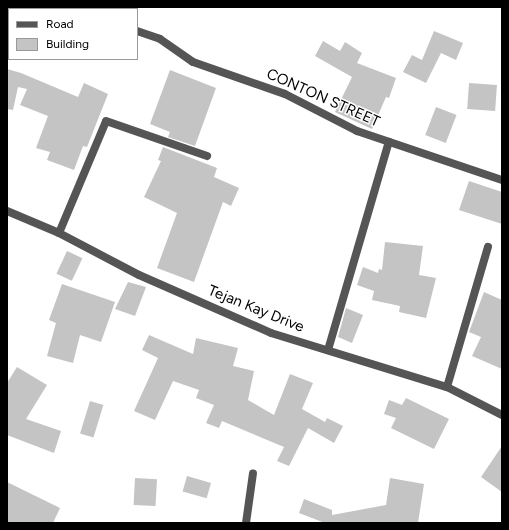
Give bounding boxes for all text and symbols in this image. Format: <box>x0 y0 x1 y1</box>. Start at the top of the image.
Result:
legend <box>8 8 138 60</box>
text: Road <box>46 17 74 31</box>
text: Building <box>46 37 89 51</box>
street label: CONTON STREET <box>264 65 382 131</box>
street label: Tejan Kay Drive <box>205 282 307 336</box>

